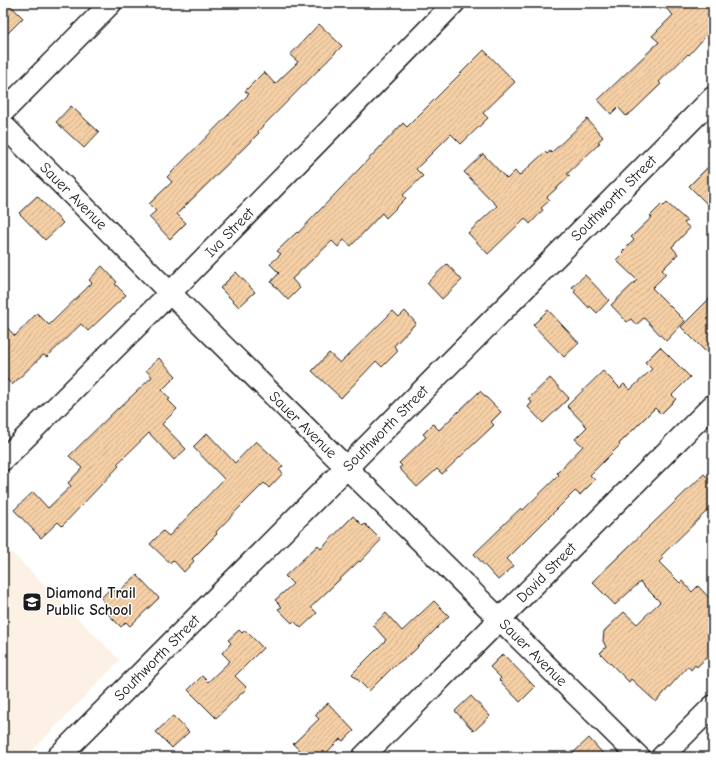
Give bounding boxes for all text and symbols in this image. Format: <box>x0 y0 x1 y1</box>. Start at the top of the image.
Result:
street label: Southworth Street <box>567 151 661 245</box>
street label: Sauer Avenue <box>36 158 111 234</box>
street label: Iva Street <box>201 203 258 261</box>
street label: Southworth Street <box>339 381 432 475</box>
street label: Sauer Avenue <box>265 387 341 462</box>
street label: David Street <box>513 538 580 606</box>
place label: Diamond Trail Public School <box>46 584 136 619</box>
school or university icon: Diamond Trail Public School <box>21 591 43 613</box>
street label: Southworth Street <box>110 611 204 704</box>
street label: Sauer Avenue <box>496 615 571 690</box>

